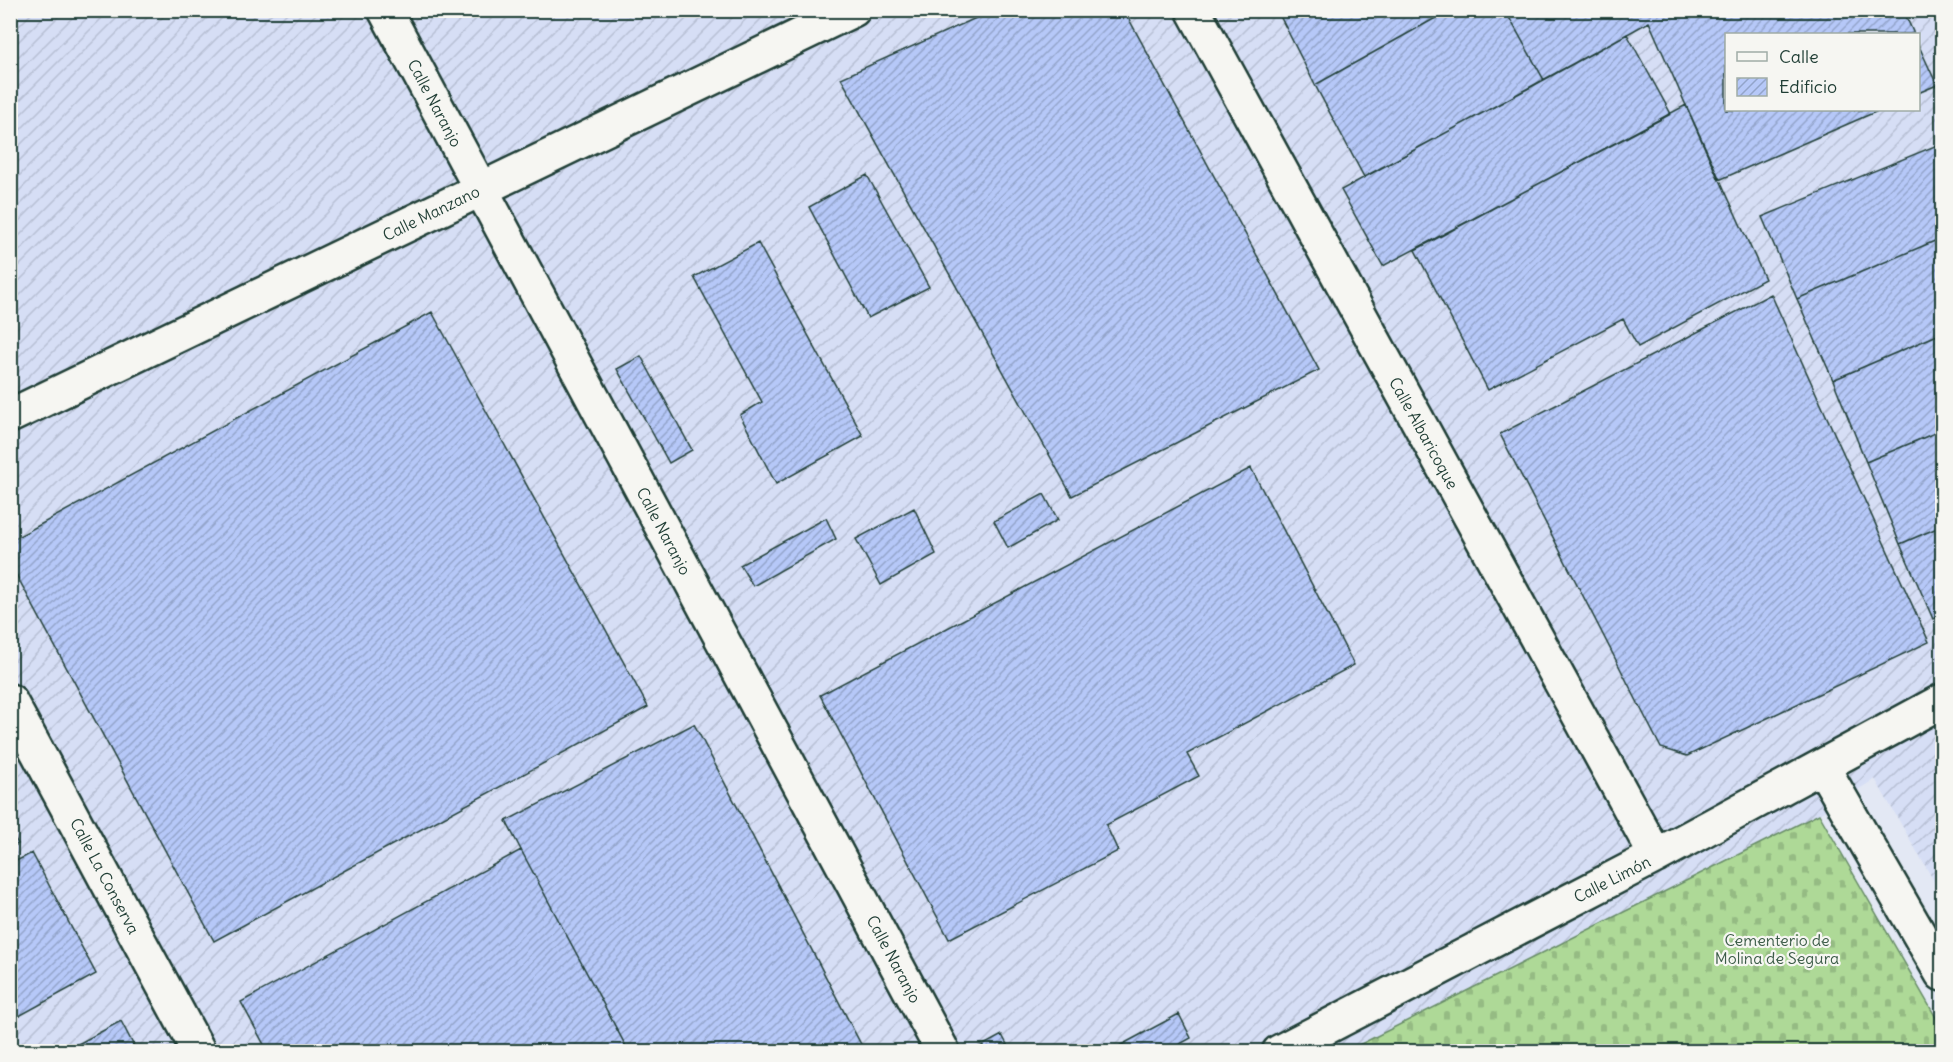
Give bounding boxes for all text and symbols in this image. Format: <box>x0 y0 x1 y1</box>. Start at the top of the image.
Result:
legend <box>1725 33 1920 111</box>
text: Calle <box>1779 45 1819 68</box>
street label: Calle Naranjo <box>404 56 466 150</box>
text: Edificio <box>1779 75 1837 98</box>
street label: Calle Manzano <box>379 181 483 245</box>
street label: Calle Albaricoque <box>1385 374 1463 492</box>
street label: Calle Naranjo <box>633 484 695 578</box>
street label: Calle La Conserva <box>66 815 144 937</box>
street label: Calle Limón <box>1570 851 1654 907</box>
street label: Calle Naranjo <box>863 912 925 1006</box>
park label: Cementerio de Molina de Segura <box>1715 930 1839 968</box>

